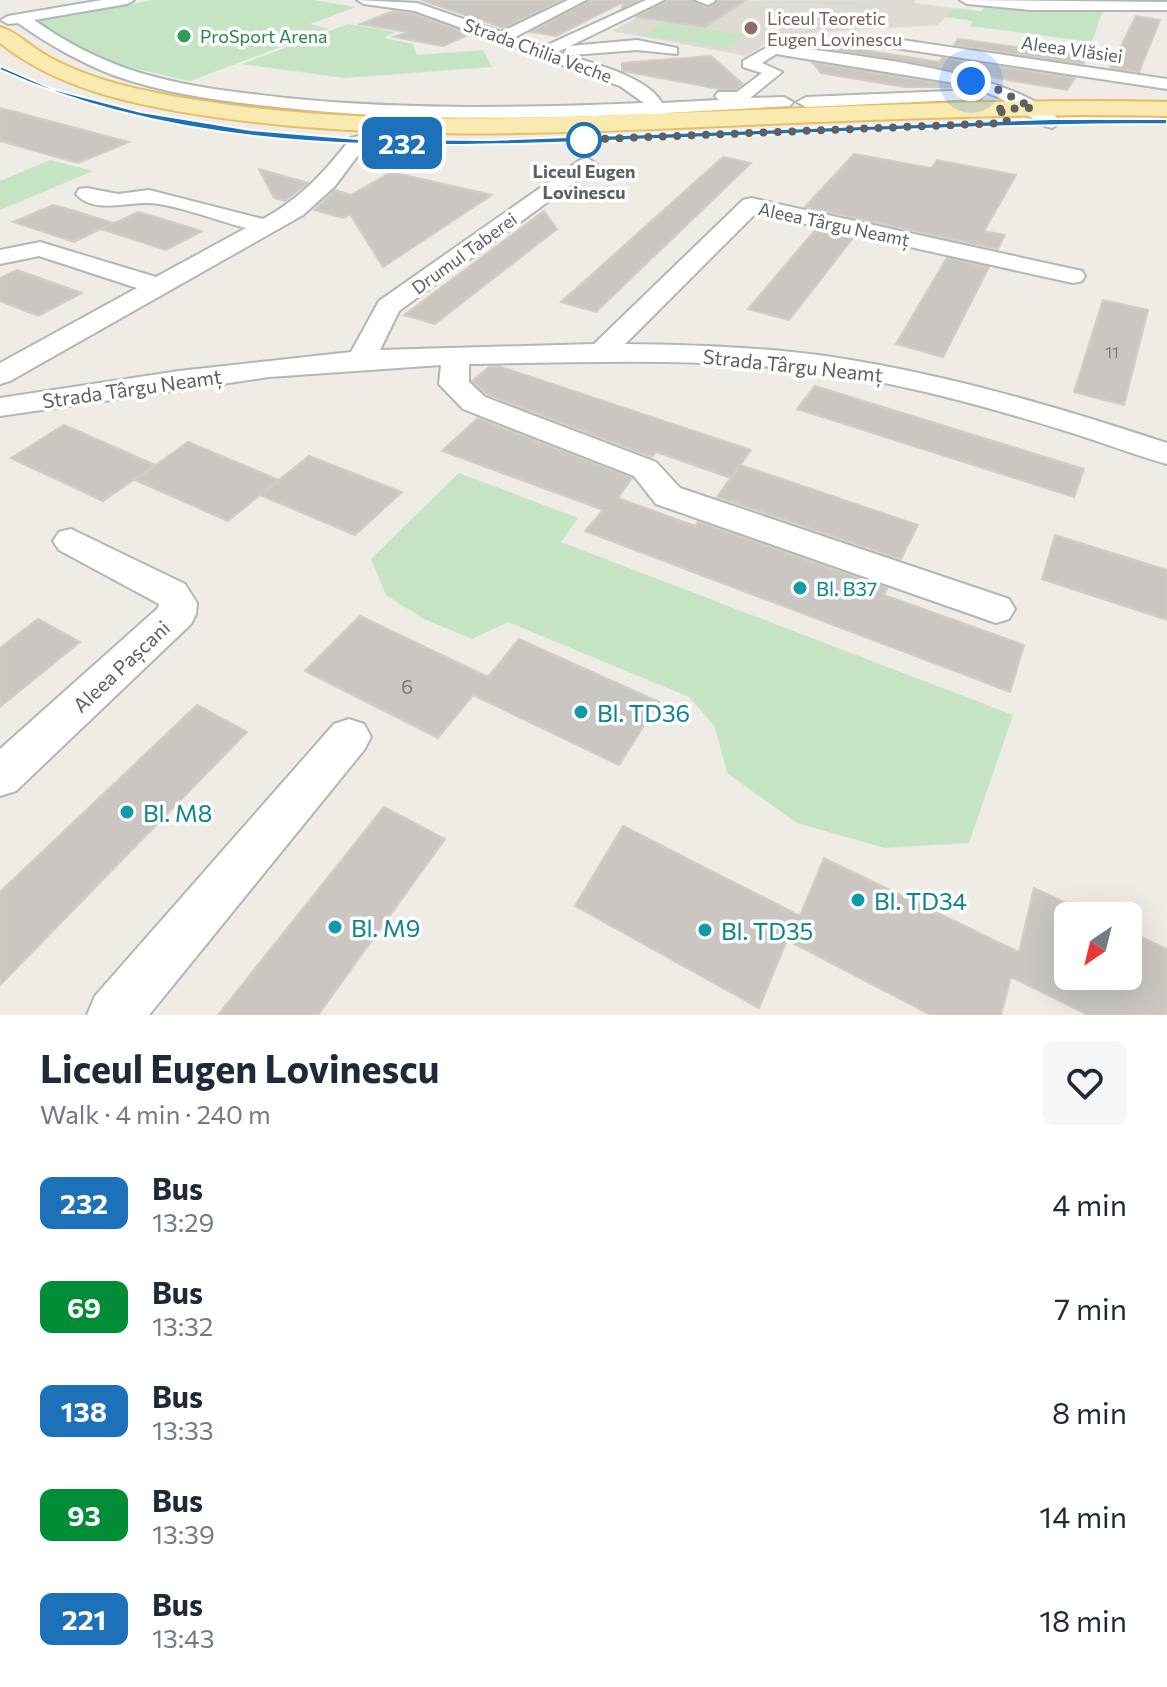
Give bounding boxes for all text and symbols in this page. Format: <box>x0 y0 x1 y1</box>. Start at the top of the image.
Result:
place label: Liceul Teoretic Eugen Lovinescu <box>767 7 902 50</box>
street label: Strada Chilia Veche <box>461 13 615 87</box>
marker: Liceul Teoretic Eugen Lovinescu <box>742 19 760 37</box>
place label: ProSport Arena <box>200 25 327 47</box>
marker: ProSport Arena <box>175 27 193 45</box>
street label: Aleea Vlăsiei <box>1020 31 1124 67</box>
your location <box>951 61 991 101</box>
line badge: 232 <box>356 117 448 169</box>
marker: Liceul Eugen Lovinescu <box>567 123 601 157</box>
text: 232 <box>378 126 426 160</box>
place label: Liceul Eugen Lovinescu <box>533 160 635 203</box>
street label: Aleea Târgu Neamț <box>756 197 912 252</box>
street label: Drumul Taberei <box>407 207 521 299</box>
house number: 11 <box>1105 342 1119 361</box>
street label: Strada Târgu Neamț <box>702 344 884 388</box>
street label: Strada Târgu Neamț <box>41 364 223 414</box>
place label: Bl. B37 <box>816 576 877 600</box>
marker: Bl. B37 <box>791 579 809 597</box>
street label: Aleea Pașcani <box>68 615 176 718</box>
house number: 6 <box>401 674 413 698</box>
place label: Bl. TD36 <box>597 698 690 727</box>
marker: Bl. TD36 <box>572 703 590 721</box>
place label: Bl. M8 <box>143 798 212 827</box>
marker: Bl. M8 <box>118 803 136 821</box>
place label: Bl. TD34 <box>874 886 967 915</box>
marker: Bl. TD34 <box>849 891 867 909</box>
north arrow <box>1054 902 1142 990</box>
map controls <box>1054 902 1142 990</box>
place label: Bl. M9 <box>351 913 420 942</box>
place label: Bl. TD35 <box>721 916 813 945</box>
marker: Bl. M9 <box>326 918 344 936</box>
marker: Bl. TD35 <box>696 921 714 939</box>
button: heart <box>1043 1041 1127 1125</box>
text: Liceul Eugen Lovinescu <box>40 1044 439 1091</box>
text: Walk · 4 min · 240 m <box>40 1098 271 1129</box>
text: Bus <box>152 1169 203 1206</box>
text: 4 min <box>1052 1185 1127 1222</box>
text: 232 <box>60 1186 108 1220</box>
text: 13:29 <box>152 1206 214 1237</box>
text: Bus <box>152 1273 203 1310</box>
text: 7 min <box>1054 1289 1127 1326</box>
text: 69 <box>67 1290 101 1324</box>
text: 13:32 <box>152 1310 213 1341</box>
text: Bus <box>152 1377 203 1414</box>
text: 8 min <box>1052 1393 1127 1430</box>
text: 138 <box>61 1394 107 1428</box>
text: 13:33 <box>152 1414 214 1445</box>
text: Bus <box>152 1481 203 1518</box>
text: 14 min <box>1039 1497 1127 1534</box>
text: 93 <box>67 1498 101 1532</box>
text: 13:39 <box>152 1518 215 1549</box>
text: Bus <box>152 1585 203 1622</box>
text: 18 min <box>1039 1601 1127 1638</box>
text: 221 <box>62 1602 106 1636</box>
text: 13:43 <box>152 1622 215 1653</box>

